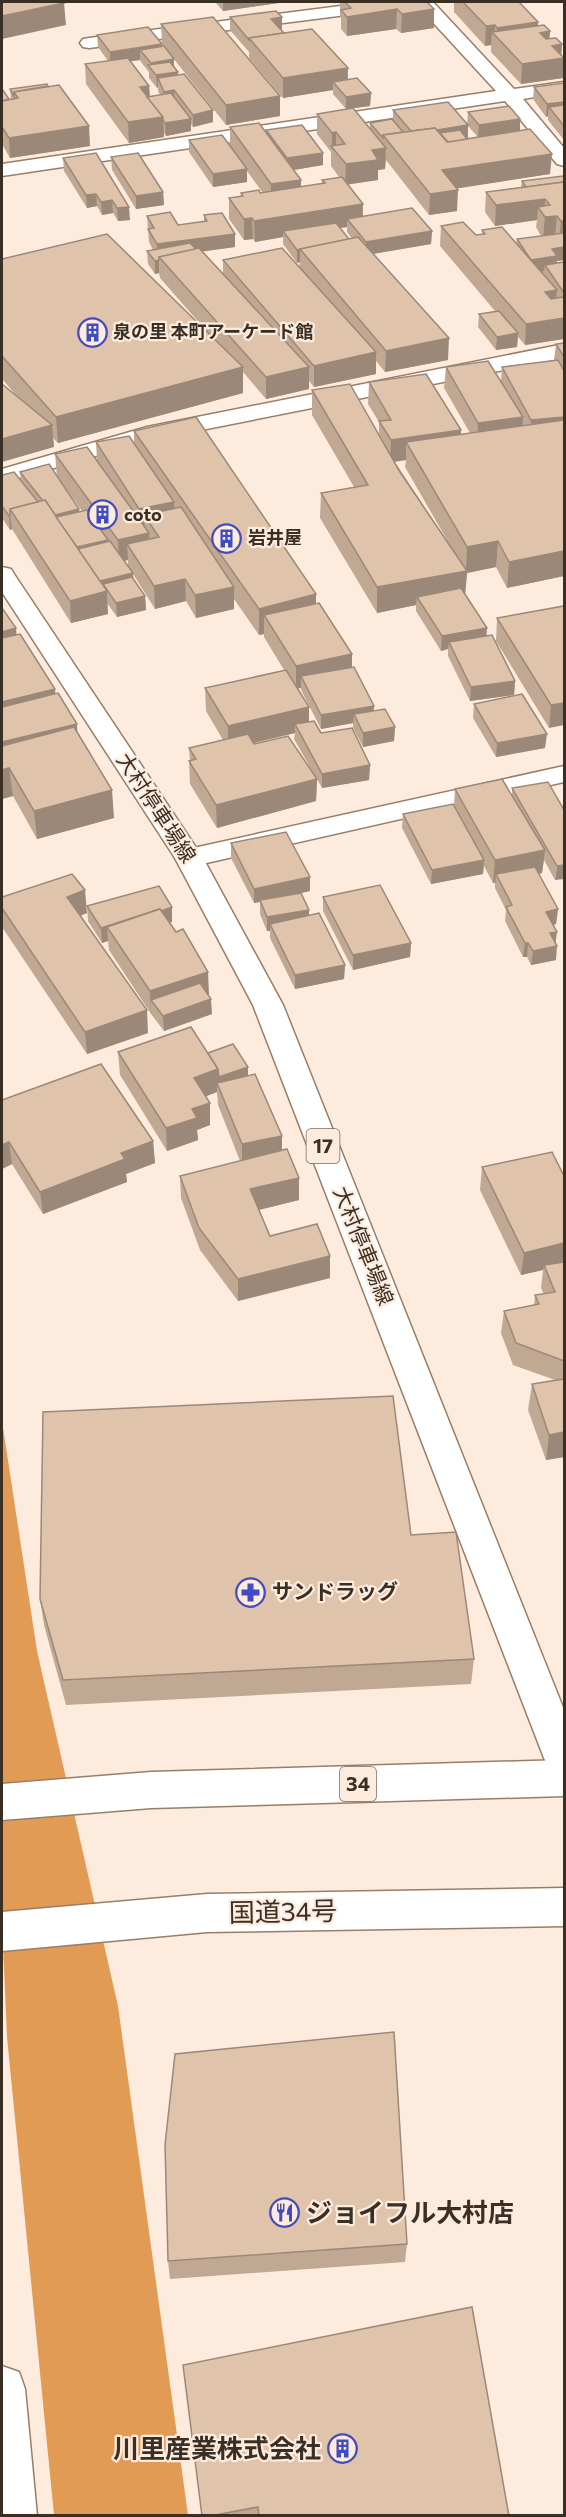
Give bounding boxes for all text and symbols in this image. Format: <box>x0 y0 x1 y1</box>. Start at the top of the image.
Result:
building icon: 泉の里 本町アーケード館 <box>76 316 108 348</box>
place label: 泉の里 本町アーケード館 <box>113 320 313 342</box>
building icon: coto <box>87 499 119 531</box>
place label: coto <box>124 503 162 525</box>
building icon: 岩井屋 <box>211 522 243 554</box>
place label: 岩井屋 <box>248 526 302 548</box>
street label: 大村停車場線 <box>112 748 202 867</box>
road number: 17 <box>306 1129 340 1163</box>
street label: 大村停車場線 <box>329 1182 400 1309</box>
pharmacy icon: サンドラッグ <box>235 1576 267 1608</box>
place label: サンドラッグ <box>272 1578 398 1603</box>
road number: 34 <box>340 1767 376 1801</box>
street label: 国道34号 <box>228 1894 337 1927</box>
place label: ジョイフル大村店 <box>306 2196 514 2227</box>
restaurant icon: ジョイフル大村店 <box>269 2197 301 2229</box>
place label: 川里産業株式会社 <box>113 2432 321 2463</box>
building icon: 川里産業株式会社 <box>326 2433 358 2465</box>

